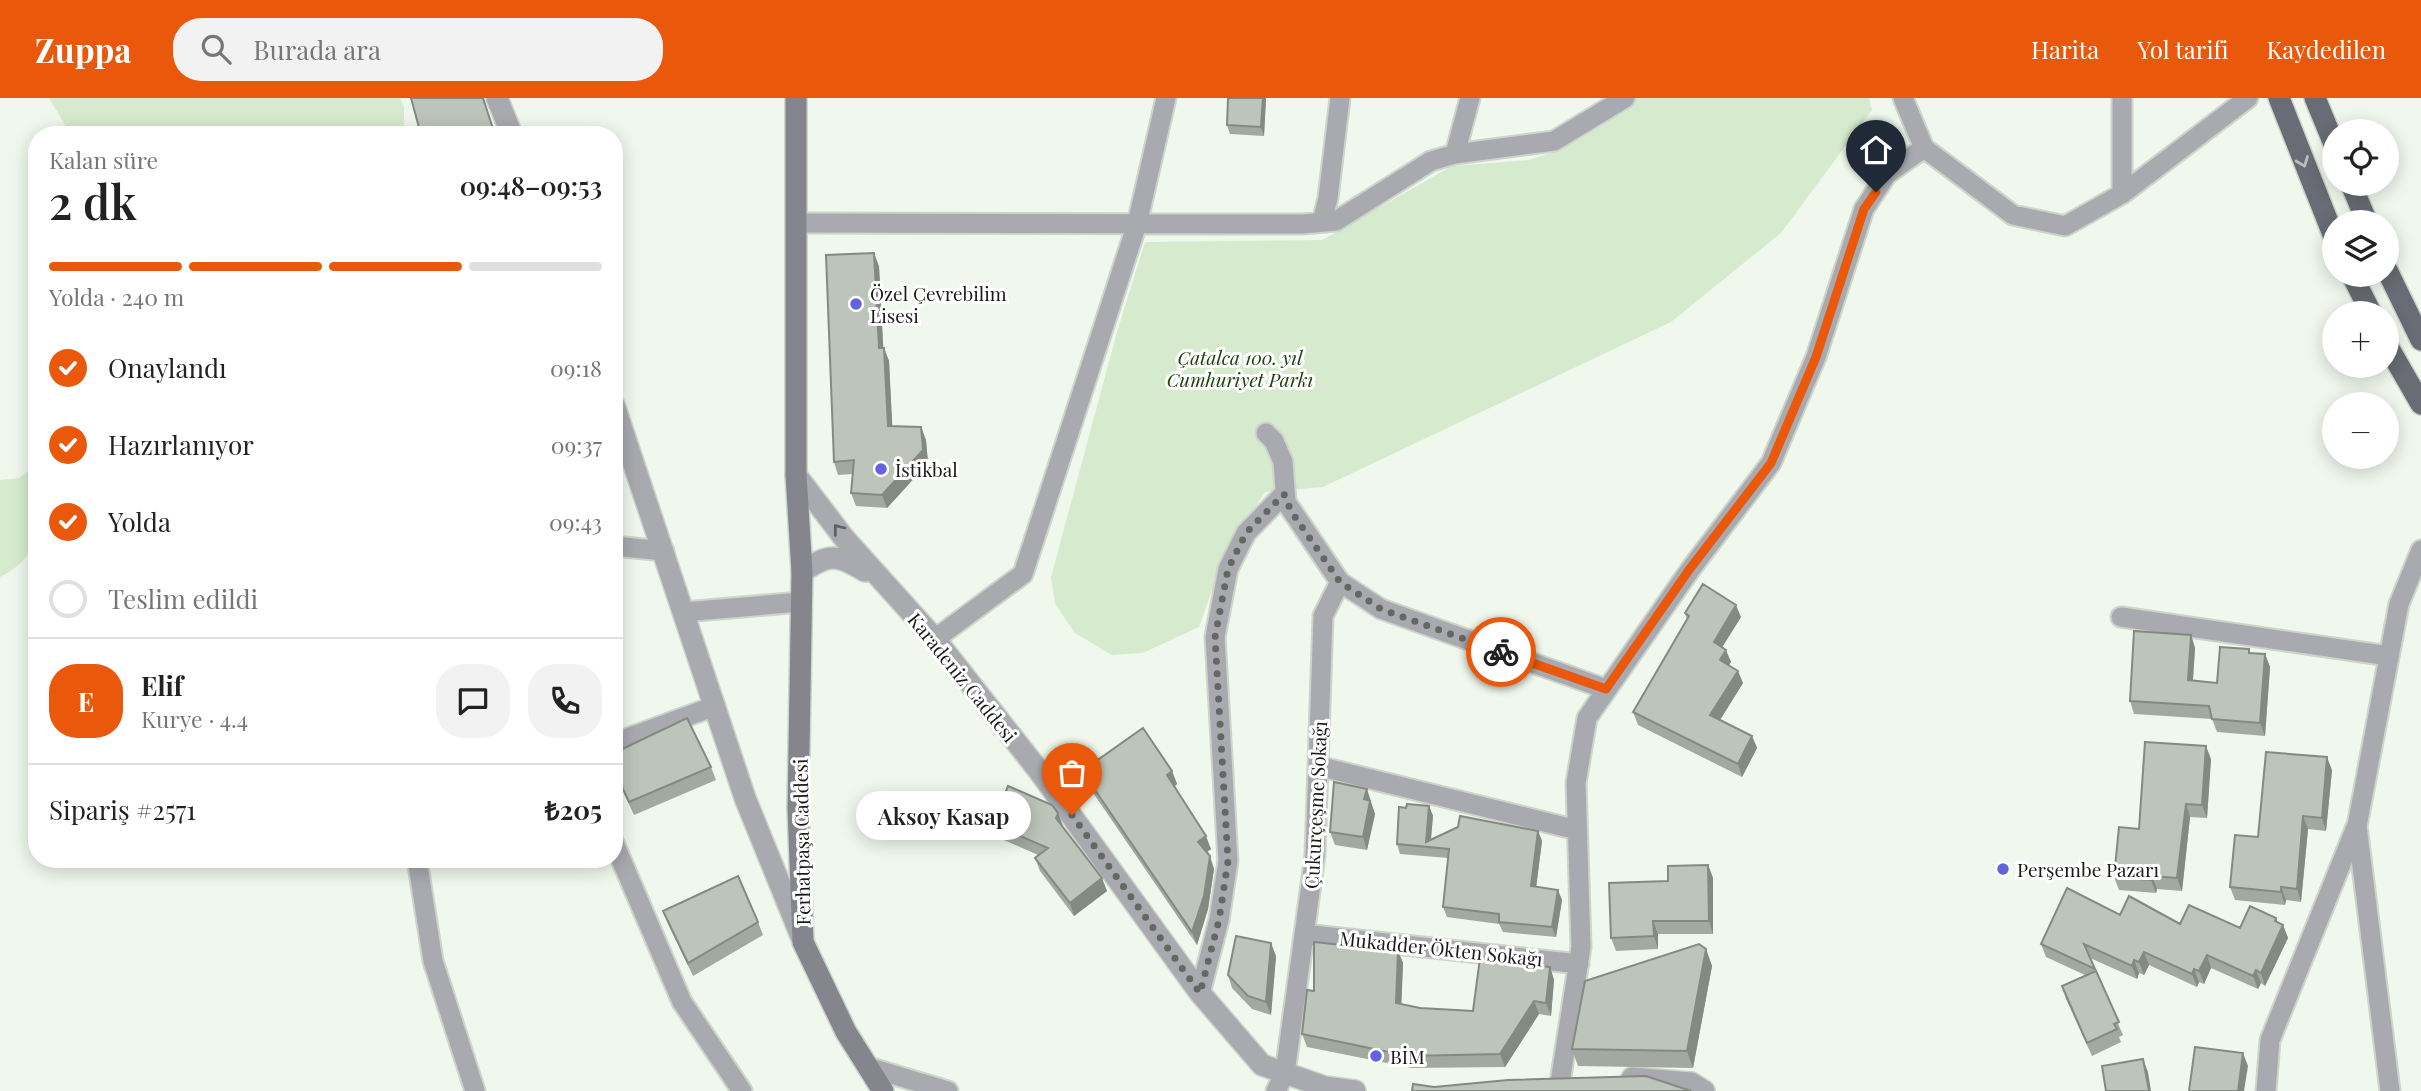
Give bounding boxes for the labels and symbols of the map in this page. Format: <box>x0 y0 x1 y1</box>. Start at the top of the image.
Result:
pin <box>1846 120 1906 192</box>
one-way arrow <box>2294 155 2308 167</box>
place label: Özel Çevrebilim Lisesi <box>870 280 1007 328</box>
marker: Özel Çevrebilim Lisesi <box>848 296 864 312</box>
park label: Çatalca 100. yıl Cumhuriyet Parkı <box>1167 344 1313 392</box>
place label: İstikbal <box>895 456 958 482</box>
marker: İstikbal <box>873 461 889 477</box>
one-way arrow <box>833 525 846 537</box>
street label: Karadeniz Caddesi <box>903 607 1024 747</box>
courier <box>1466 617 1536 687</box>
street label: Çukurçeşme Sokağı <box>1298 720 1332 890</box>
pin <box>1042 743 1102 815</box>
street label: Ferhatpaşa Caddesi <box>787 758 815 926</box>
callout: Aksoy Kasap <box>855 790 1030 840</box>
place label: Perşembe Pazarı <box>2017 856 2159 882</box>
marker: Perşembe Pazarı <box>1995 861 2011 877</box>
street label: Mukadder Ökten Sokağı <box>1338 924 1544 972</box>
place label: BİM <box>1390 1043 1425 1069</box>
marker: BİM <box>1368 1048 1384 1064</box>

